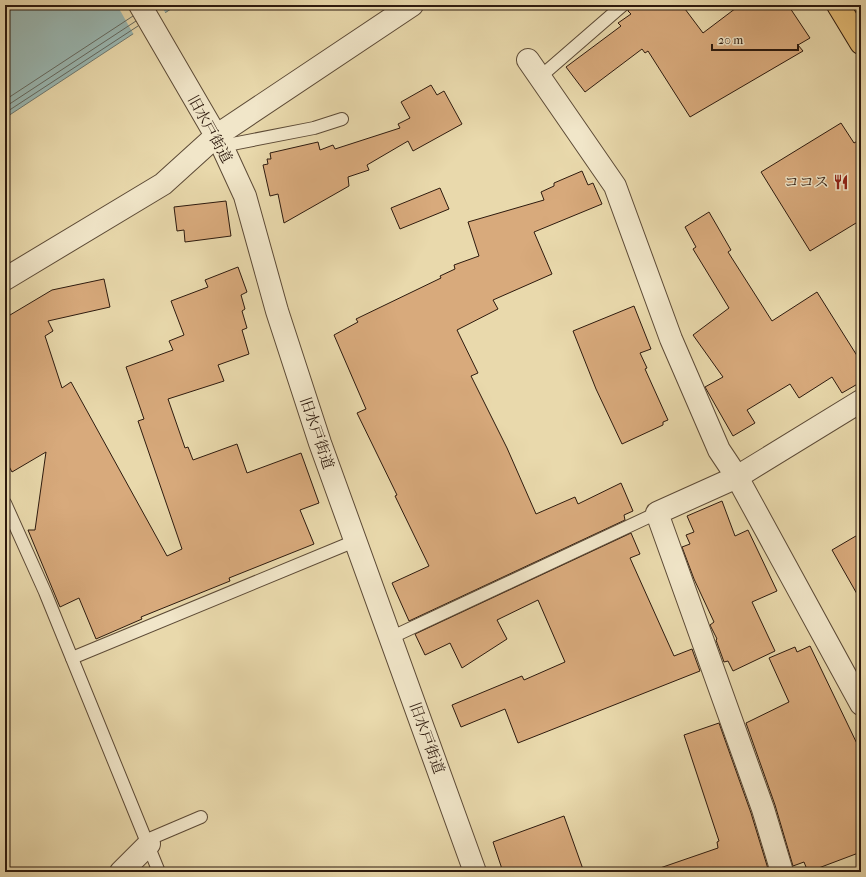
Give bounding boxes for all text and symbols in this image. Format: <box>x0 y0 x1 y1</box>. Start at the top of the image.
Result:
scale bar <box>712 26 798 52</box>
text: 20 m <box>718 33 743 47</box>
street label: 旧水戸街道 <box>184 92 236 166</box>
place label: ココス <box>784 173 829 191</box>
restaurant icon: ココス <box>832 173 850 191</box>
street label: 旧水戸街道 <box>296 395 338 471</box>
street label: 旧水戸街道 <box>406 700 448 776</box>

